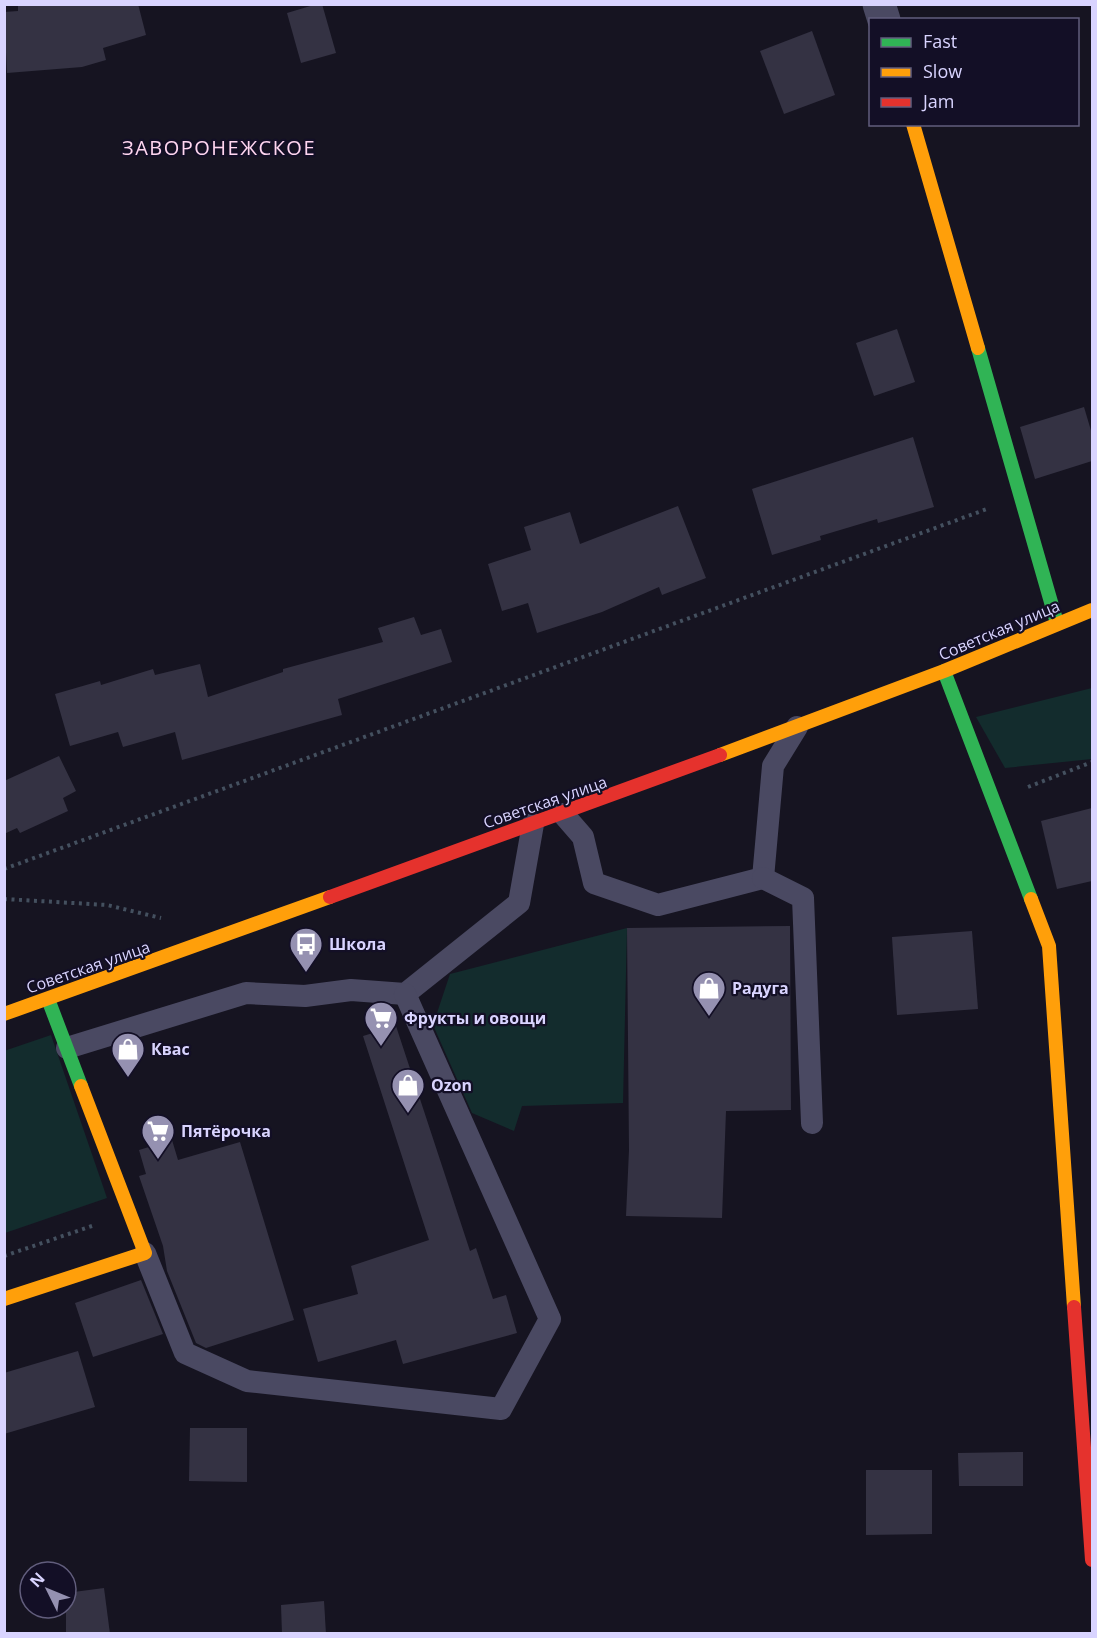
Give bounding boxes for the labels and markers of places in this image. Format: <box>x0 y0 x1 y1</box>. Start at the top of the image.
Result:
bus stop icon: Школа <box>288 926 324 973</box>
place label: Школа <box>329 933 386 955</box>
shop icon: Радуга <box>691 970 727 1017</box>
place label: Радуга <box>732 977 789 999</box>
supermarket icon: Фрукты и овощи <box>363 1000 399 1047</box>
place label: Фрукты и овощи <box>404 1007 546 1029</box>
shop icon: Квас <box>110 1031 146 1078</box>
place label: Квас <box>151 1038 190 1060</box>
shop icon: Ozon <box>390 1067 426 1114</box>
place label: Ozon <box>431 1074 472 1096</box>
supermarket icon: Пятёрочка <box>140 1113 176 1160</box>
place label: Пятёрочка <box>181 1120 271 1142</box>

